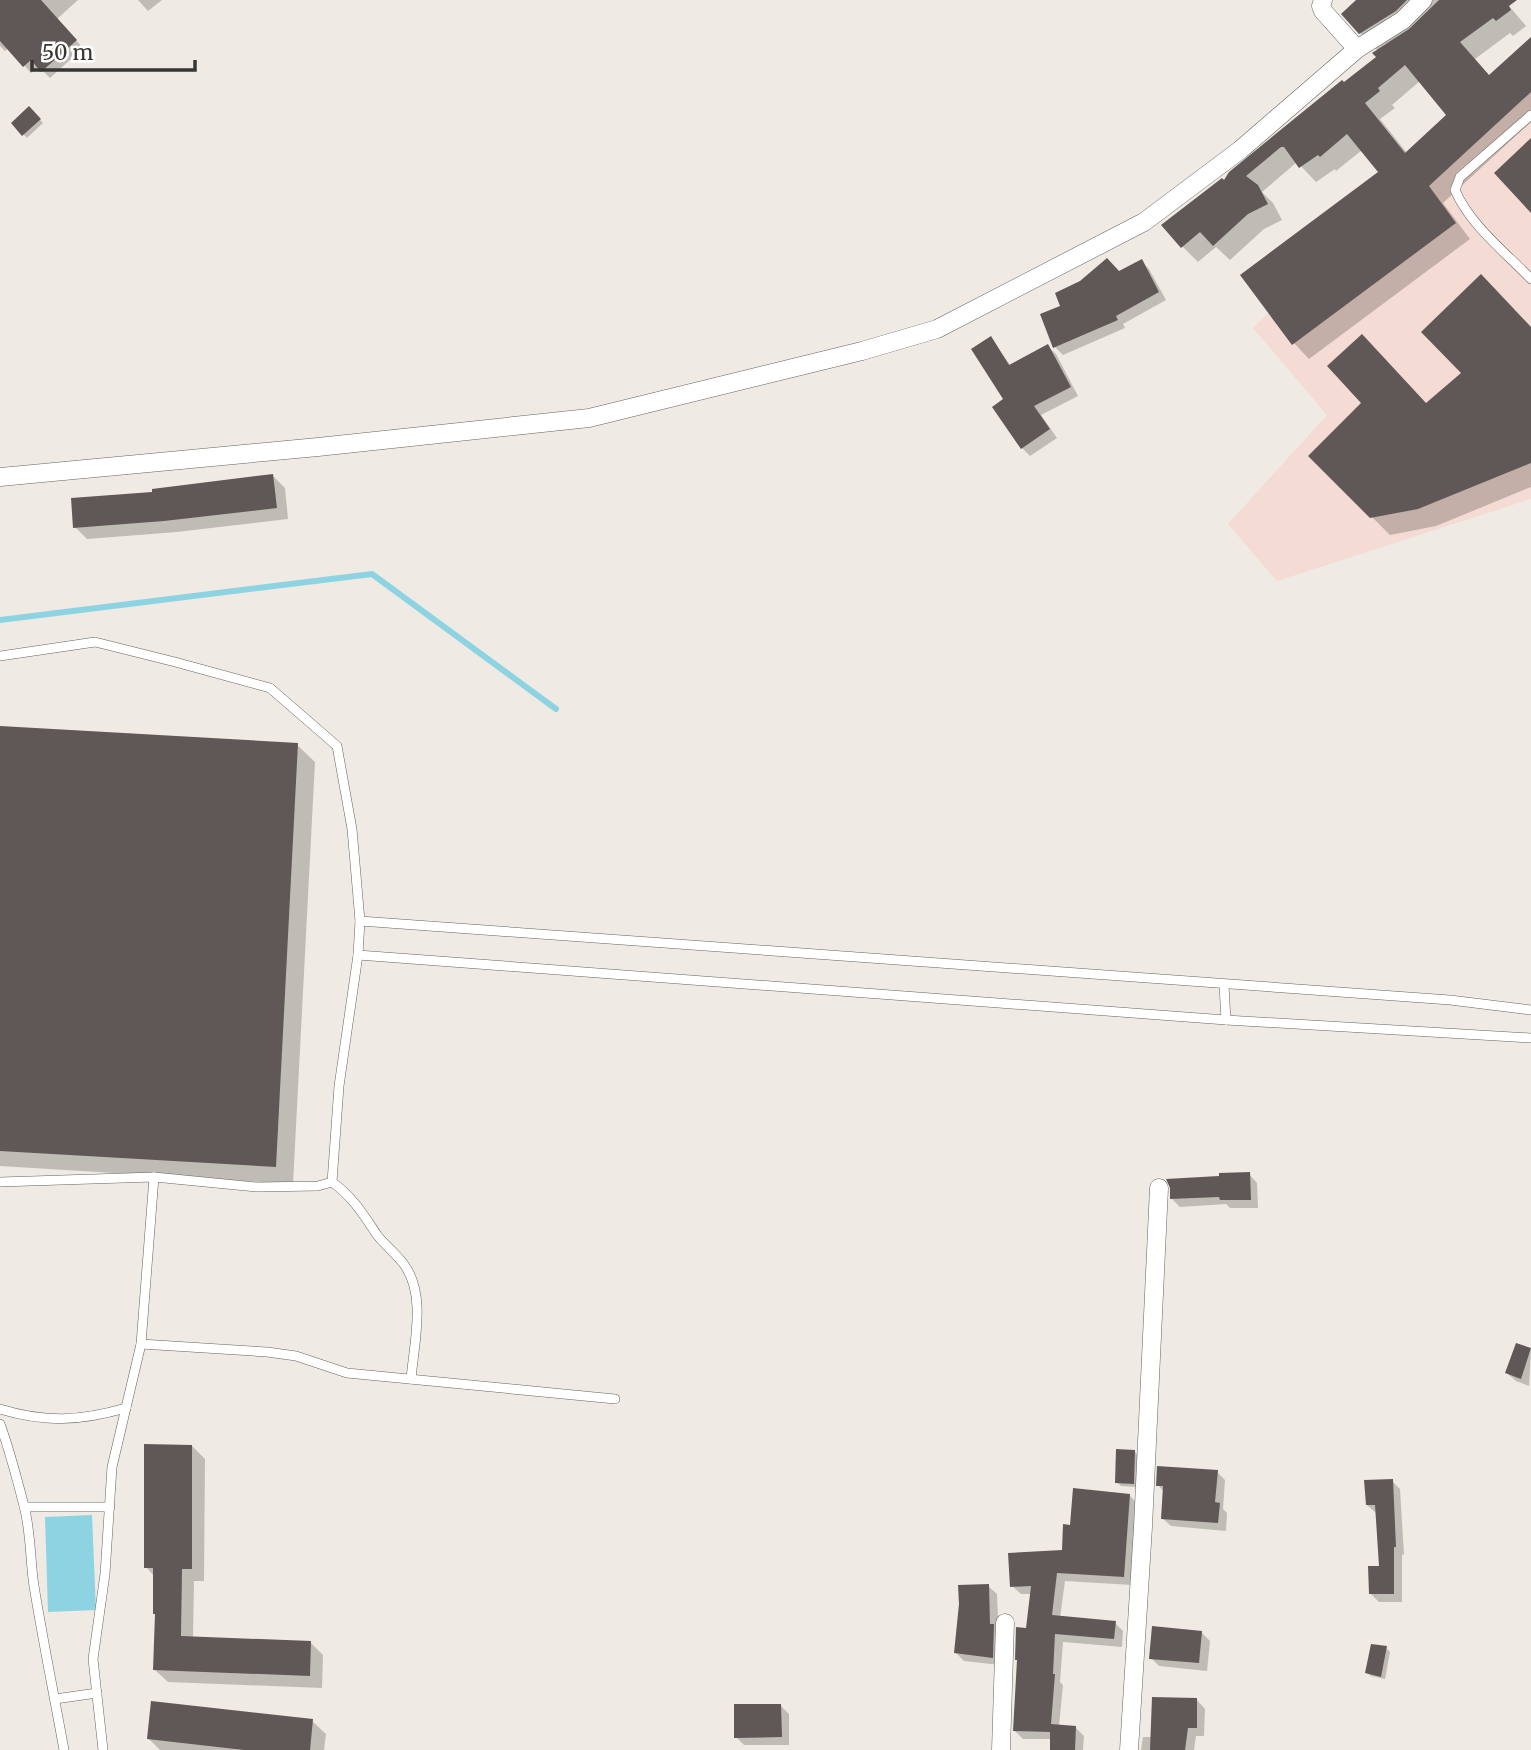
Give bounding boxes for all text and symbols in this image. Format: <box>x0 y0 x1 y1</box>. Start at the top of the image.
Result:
scale bar <box>32 28 194 72</box>
text: 50 m <box>42 39 93 66</box>

